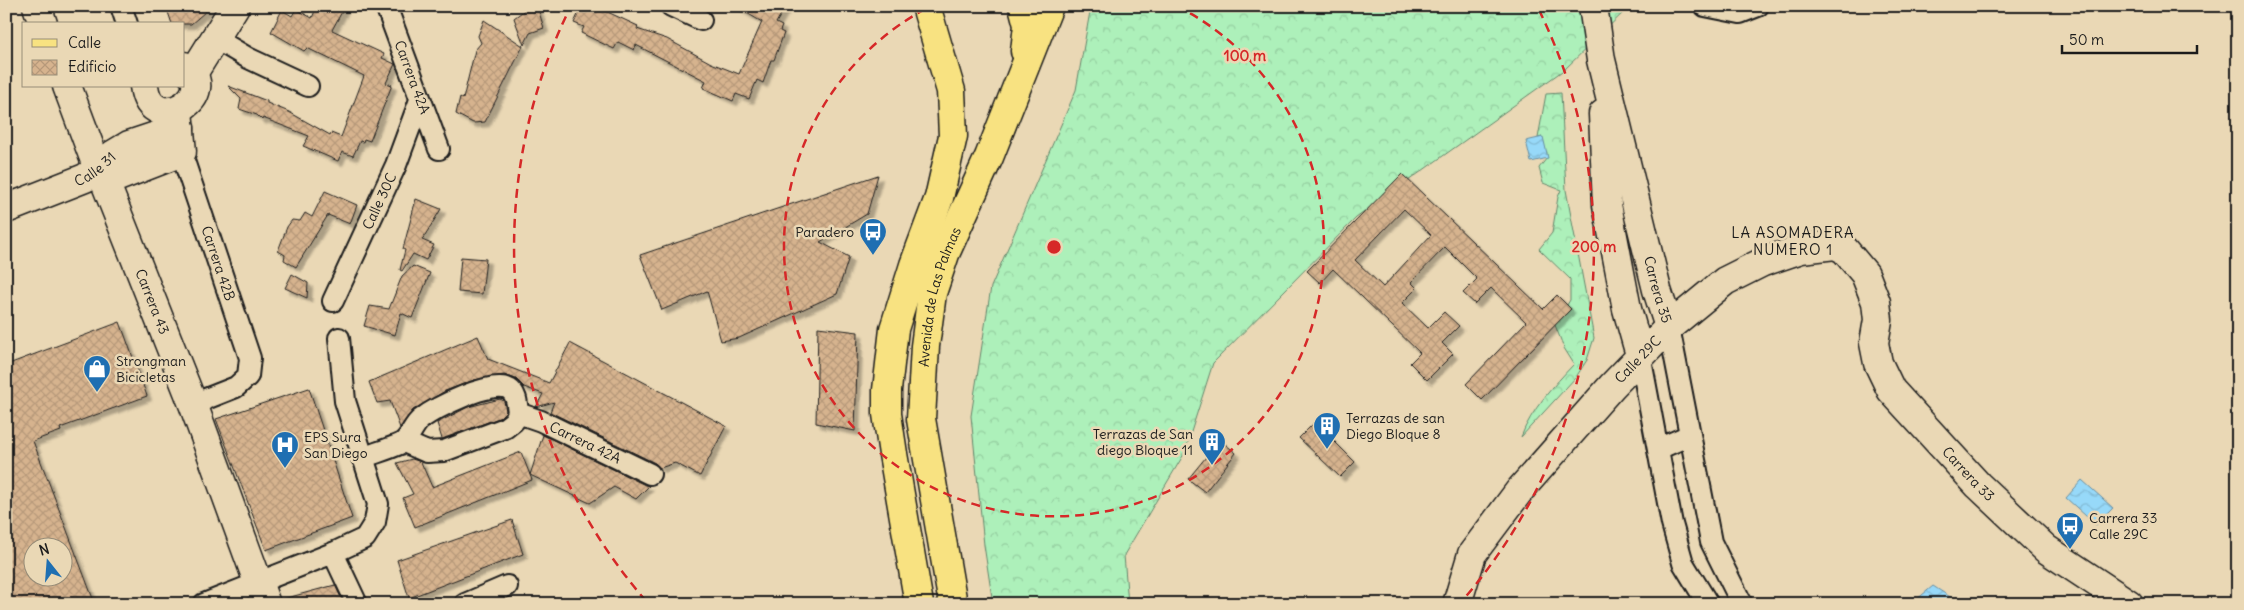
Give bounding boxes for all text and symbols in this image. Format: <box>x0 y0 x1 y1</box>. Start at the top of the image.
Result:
legend <box>22 22 185 88</box>
scale bar <box>2062 22 2196 54</box>
text: 50 m <box>2069 30 2104 49</box>
text: Calle <box>68 33 101 52</box>
street label: Carrera 42A <box>391 38 434 117</box>
text: 100 m <box>1224 46 1266 65</box>
text: Edificio <box>68 57 116 76</box>
street label: Calle 31 <box>72 148 120 190</box>
street label: Calle 30C <box>358 170 400 232</box>
bus stop icon: Paradero <box>858 217 888 256</box>
place label: Paradero <box>795 223 854 241</box>
district label: LA ASOMADERA NUMERO 1 <box>1731 223 1855 259</box>
street label: Carrera 42B <box>197 224 239 303</box>
street label: Avenida de Las Palmas <box>915 224 965 367</box>
text: 200 m <box>1572 237 1616 256</box>
centre of rings <box>1045 238 1063 256</box>
street label: Carrera 35 <box>1640 254 1676 325</box>
street label: Carrera 43 <box>131 266 173 337</box>
street label: Calle 29C <box>1611 332 1665 387</box>
place label: Strongman Bicicletas <box>116 352 186 386</box>
shop icon: Strongman Bicicletas <box>82 354 112 393</box>
place label: Terrazas de san Diego Bloque 8 <box>1346 409 1445 443</box>
building icon: Terrazas de san Diego Bloque 8 <box>1312 411 1342 450</box>
street label: Carrera 42A <box>546 417 624 467</box>
place label: Terrazas de San diego Bloque 11 <box>1093 425 1193 459</box>
building icon: Terrazas de San diego Bloque 11 <box>1197 427 1227 466</box>
place label: EPS Sura San Diego <box>304 428 368 462</box>
hospital icon: EPS Sura San Diego <box>270 430 300 469</box>
street label: Carrera 33 <box>1938 443 1998 505</box>
place label: Carrera 33 Calle 29C <box>2089 509 2157 543</box>
bus stop icon: Carrera 33 Calle 29C <box>2055 511 2085 550</box>
north arrow <box>22 538 72 588</box>
text: N <box>37 540 51 560</box>

